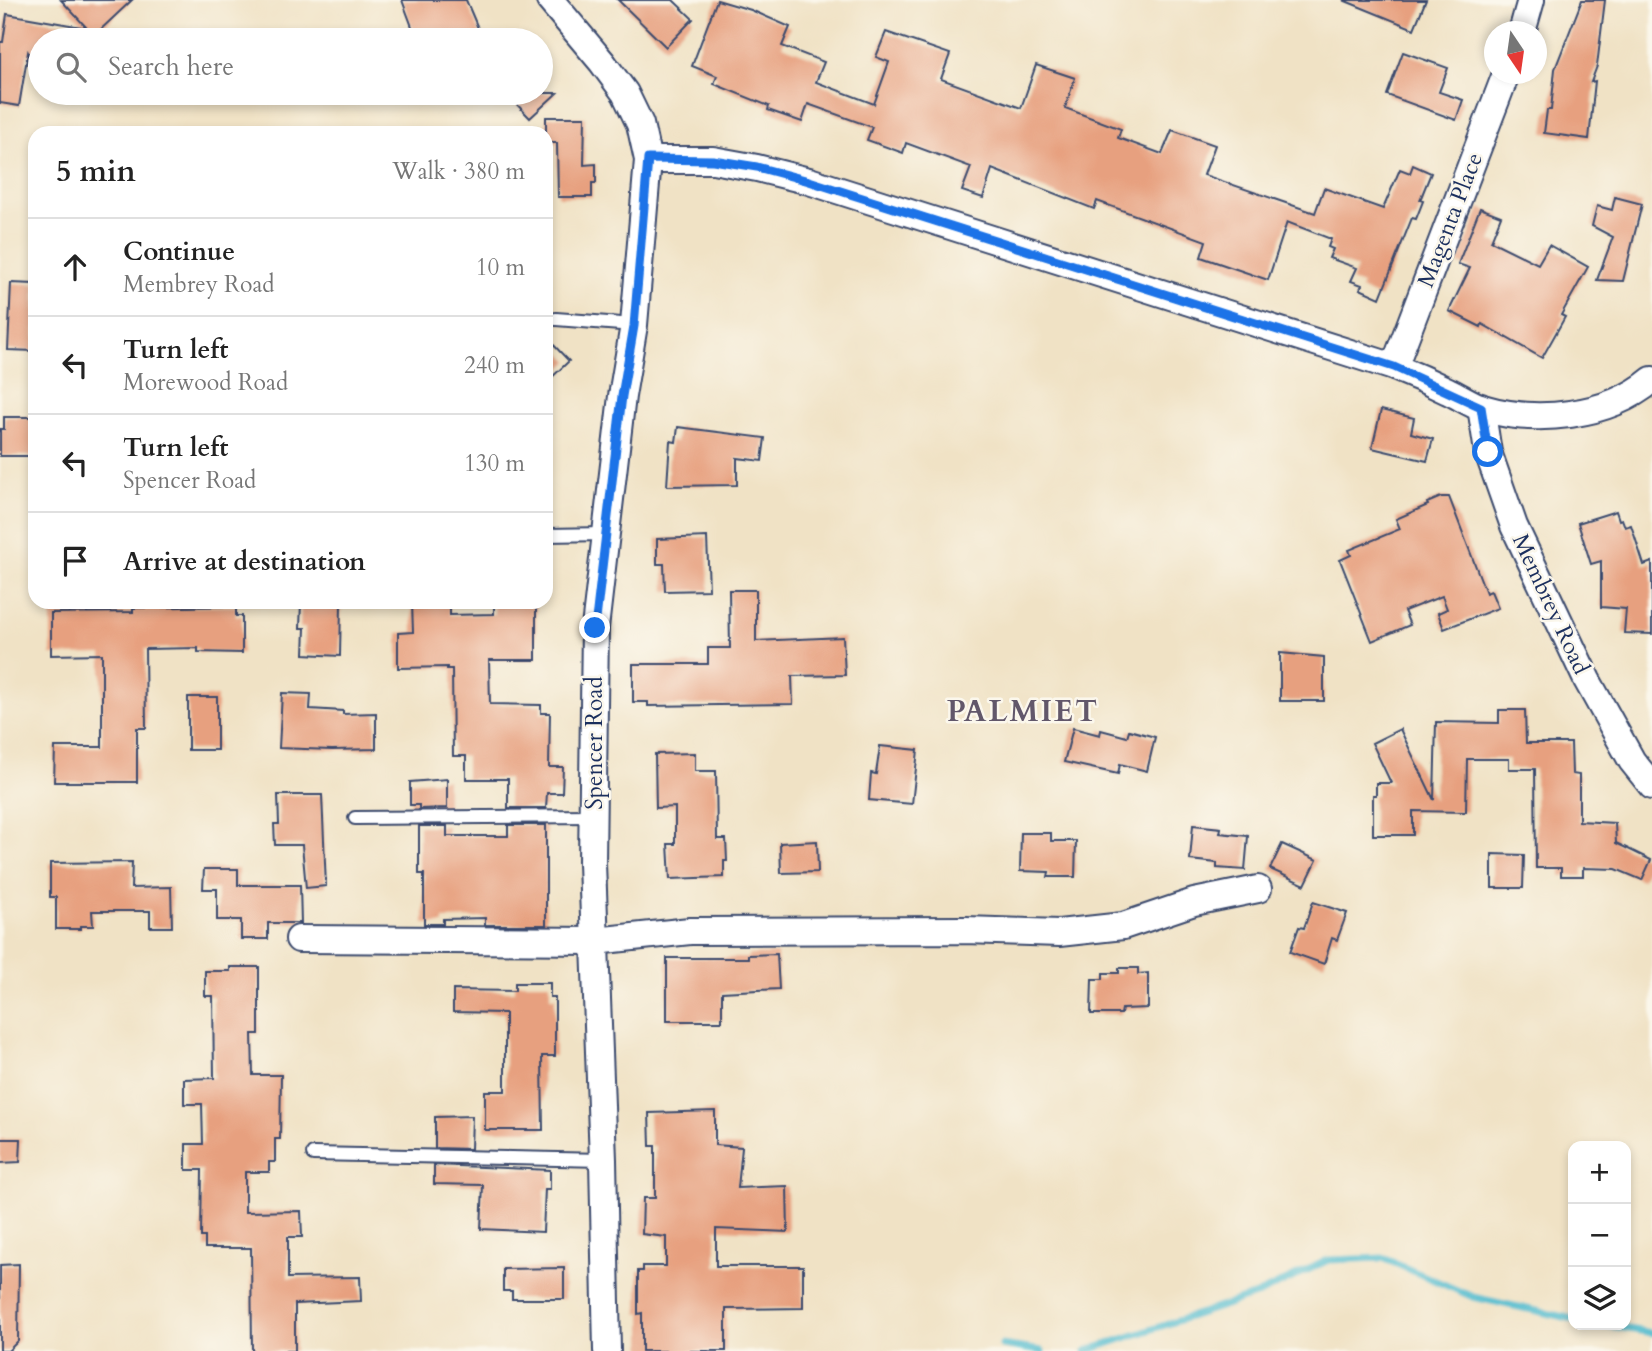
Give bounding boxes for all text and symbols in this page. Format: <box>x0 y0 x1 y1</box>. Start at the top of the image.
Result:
north arrow <box>1484 21 1547 84</box>
search box <box>28 28 553 105</box>
icon: search <box>52 48 90 86</box>
text: Search here <box>108 49 234 84</box>
street label: Magenta Place <box>1410 148 1490 292</box>
text: 5 min <box>56 151 136 192</box>
text: Walk · 380 m <box>392 156 525 187</box>
text: Continue <box>123 234 235 269</box>
icon: ahead <box>56 248 94 286</box>
text: 10 m <box>476 252 525 283</box>
text: Membrey Road <box>123 269 275 300</box>
text: Turn left <box>123 332 228 367</box>
icon: left <box>56 346 94 384</box>
text: 240 m <box>464 350 525 381</box>
text: Morewood Road <box>123 367 288 398</box>
text: Turn left <box>123 430 228 465</box>
route start <box>1472 436 1503 467</box>
icon: left <box>56 444 94 482</box>
text: 130 m <box>464 448 525 479</box>
text: Spencer Road <box>123 465 256 496</box>
street label: Membrey Road <box>1505 529 1597 680</box>
icon: arrive <box>56 542 94 580</box>
text: Arrive at destination <box>123 544 366 579</box>
route end <box>579 612 610 643</box>
street label: Spencer Road <box>579 676 610 810</box>
district label: PALMIET <box>947 691 1099 732</box>
map controls <box>1568 1141 1631 1330</box>
button: + <box>1568 1141 1631 1204</box>
button: − <box>1568 1204 1631 1267</box>
button: layers <box>1568 1267 1631 1330</box>

